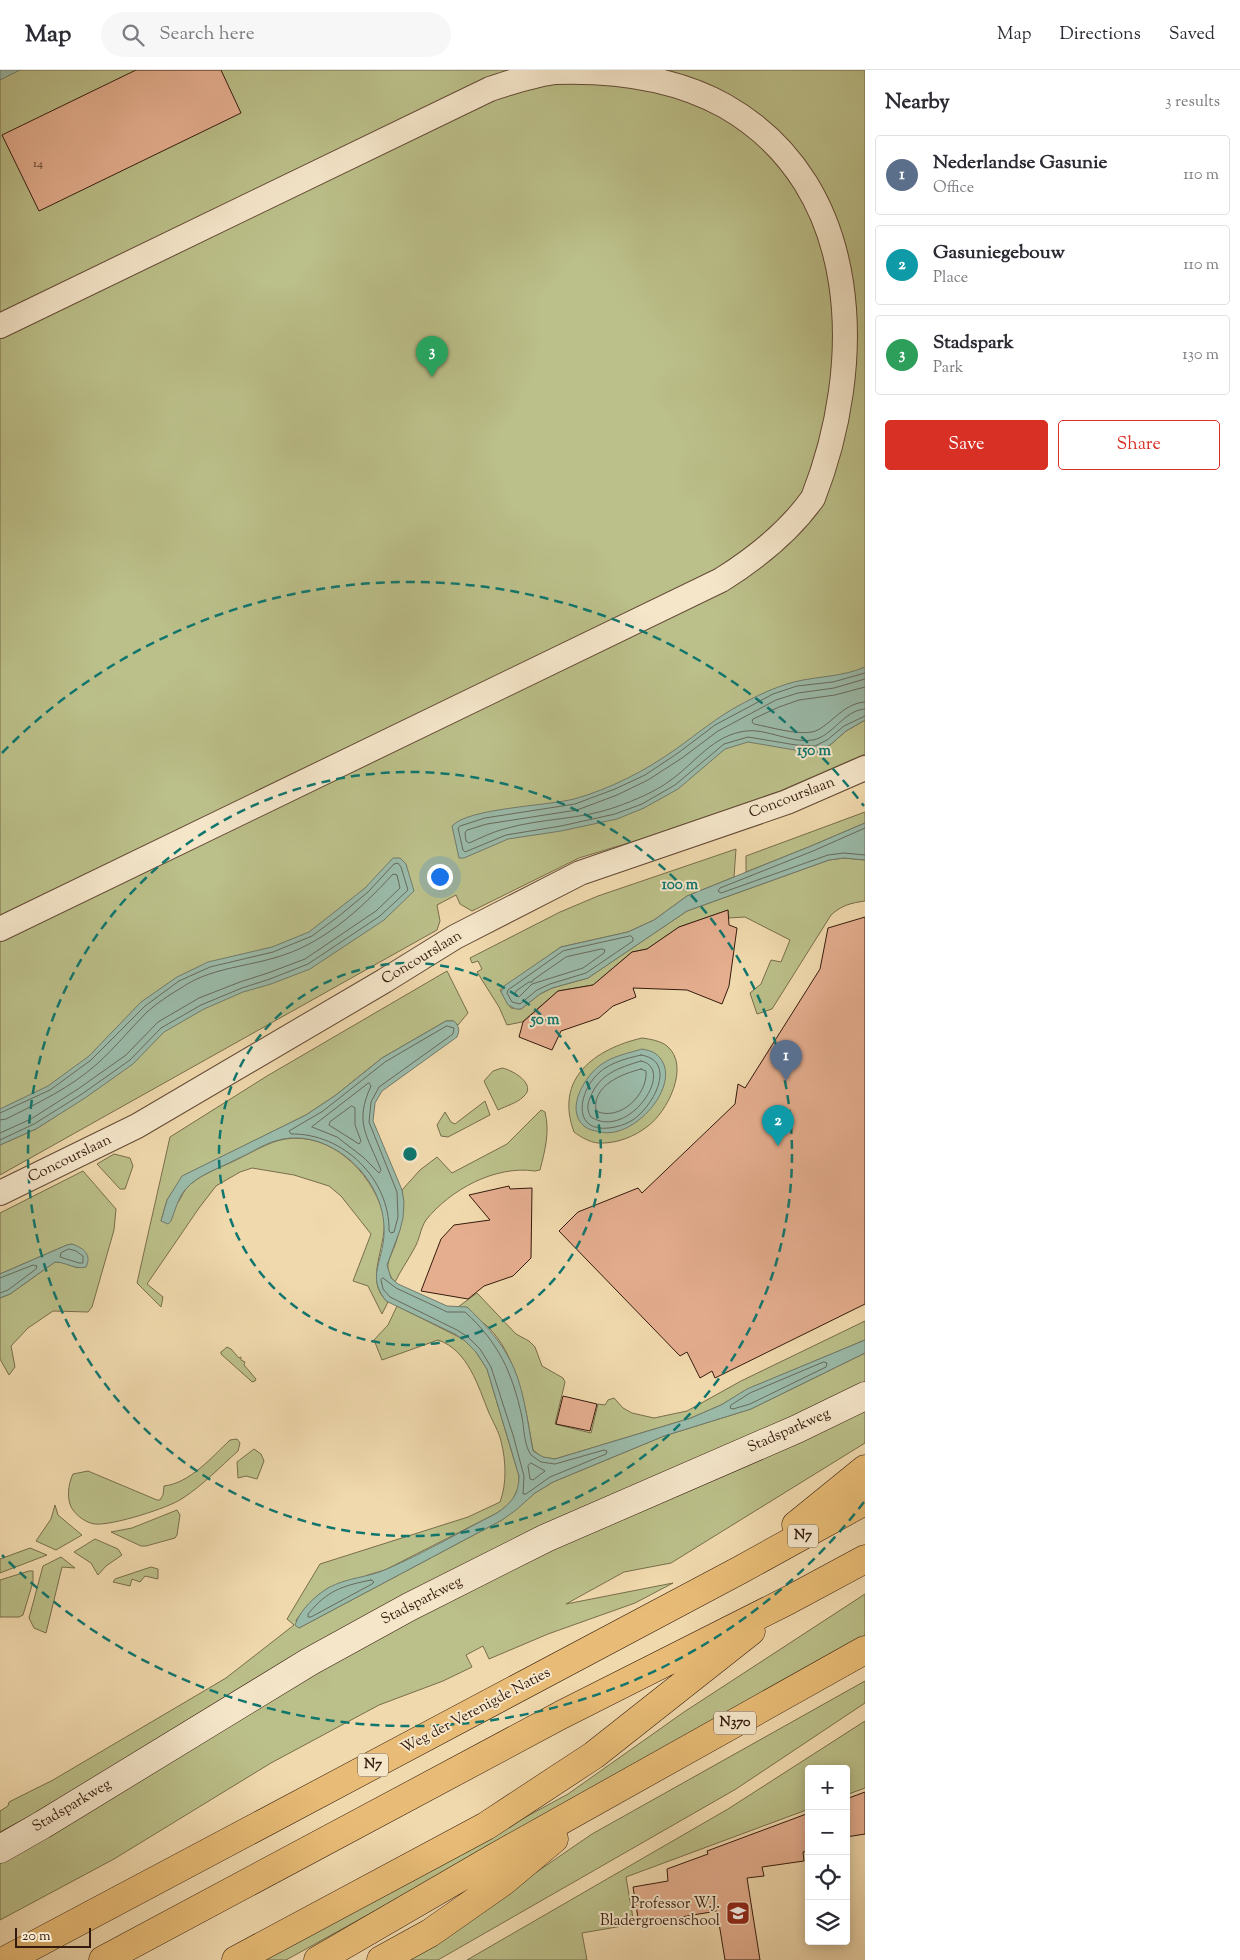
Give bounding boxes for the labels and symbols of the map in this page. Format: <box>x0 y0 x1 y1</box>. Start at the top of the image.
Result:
house number: 14 <box>33 155 43 173</box>
pin: 3 <box>416 336 448 377</box>
text: 150 m <box>797 741 831 762</box>
street label: Concourslaan <box>746 772 838 824</box>
your location <box>427 864 453 890</box>
text: 100 m <box>662 875 699 896</box>
street label: Concourslaan <box>378 926 466 990</box>
text: 50 m <box>530 1010 560 1031</box>
pin: 1 <box>770 1040 802 1081</box>
pin: 2 <box>762 1105 794 1146</box>
street label: Concourslaan <box>25 1130 115 1188</box>
centre of rings <box>401 1145 419 1163</box>
street label: Stadsparkweg <box>744 1403 834 1459</box>
road number: N7 <box>788 1524 818 1548</box>
street label: Stadsparkweg <box>378 1572 466 1630</box>
street label: Weg der Verenigde Naties <box>397 1663 555 1759</box>
road number: N370 <box>714 1712 756 1735</box>
road number: N7 <box>358 1754 388 1776</box>
street label: Stadsparkweg <box>29 1774 115 1838</box>
place label: Professor W.J. Bladergroenschool <box>600 1894 720 1932</box>
school or university icon: Professor W.J. Bladergroenschool <box>725 1900 751 1926</box>
scale bar <box>15 1925 91 1948</box>

